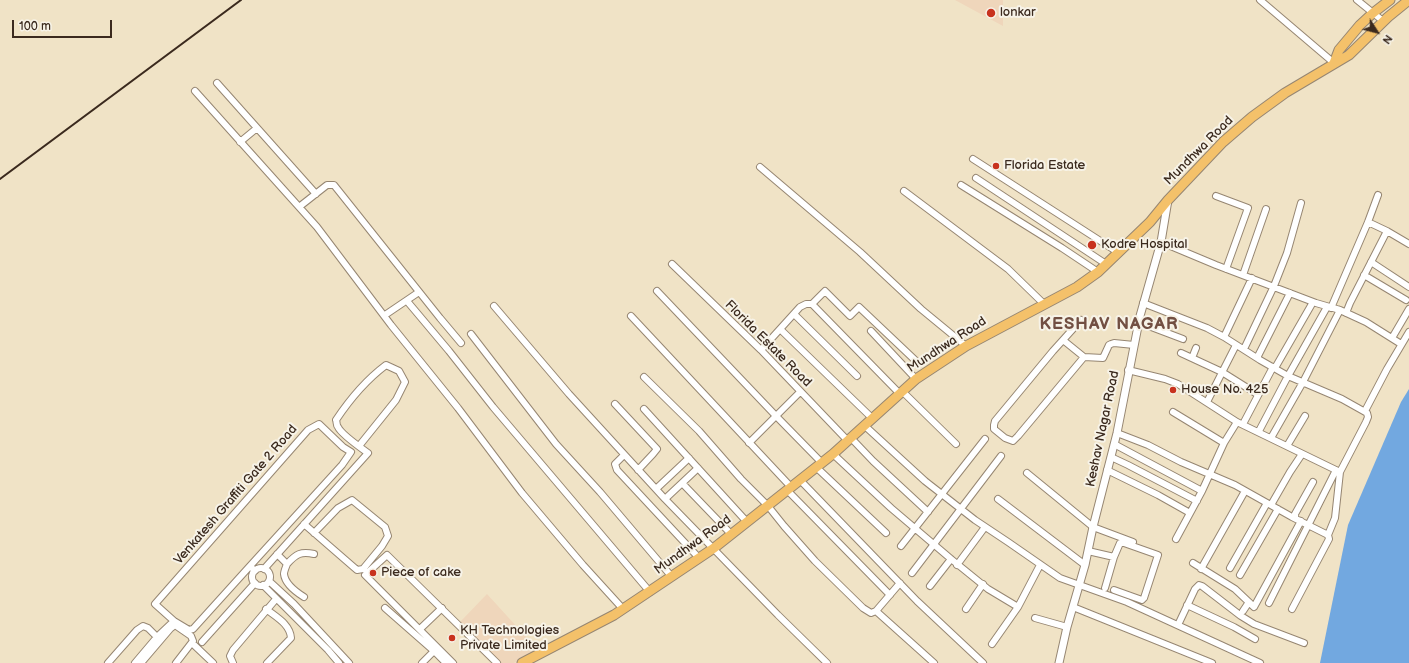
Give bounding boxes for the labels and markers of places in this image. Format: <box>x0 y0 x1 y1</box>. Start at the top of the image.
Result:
place label: lonkar <box>1000 5 1036 21</box>
marker: lonkar <box>985 7 997 19</box>
place label: Florida Estate <box>1004 158 1085 174</box>
marker: Florida Estate <box>991 161 1001 171</box>
place label: Kodre Hospital <box>1101 237 1187 253</box>
marker: Kodre Hospital <box>1086 239 1098 251</box>
place label: House No. 425 <box>1181 382 1268 398</box>
marker: House No. 425 <box>1168 385 1178 395</box>
place label: Piece of cake <box>381 565 461 581</box>
marker: Piece of cake <box>368 568 378 578</box>
place label: KH Technologies Private Limited <box>460 623 559 654</box>
marker: KH Technologies Private Limited <box>447 633 457 643</box>

